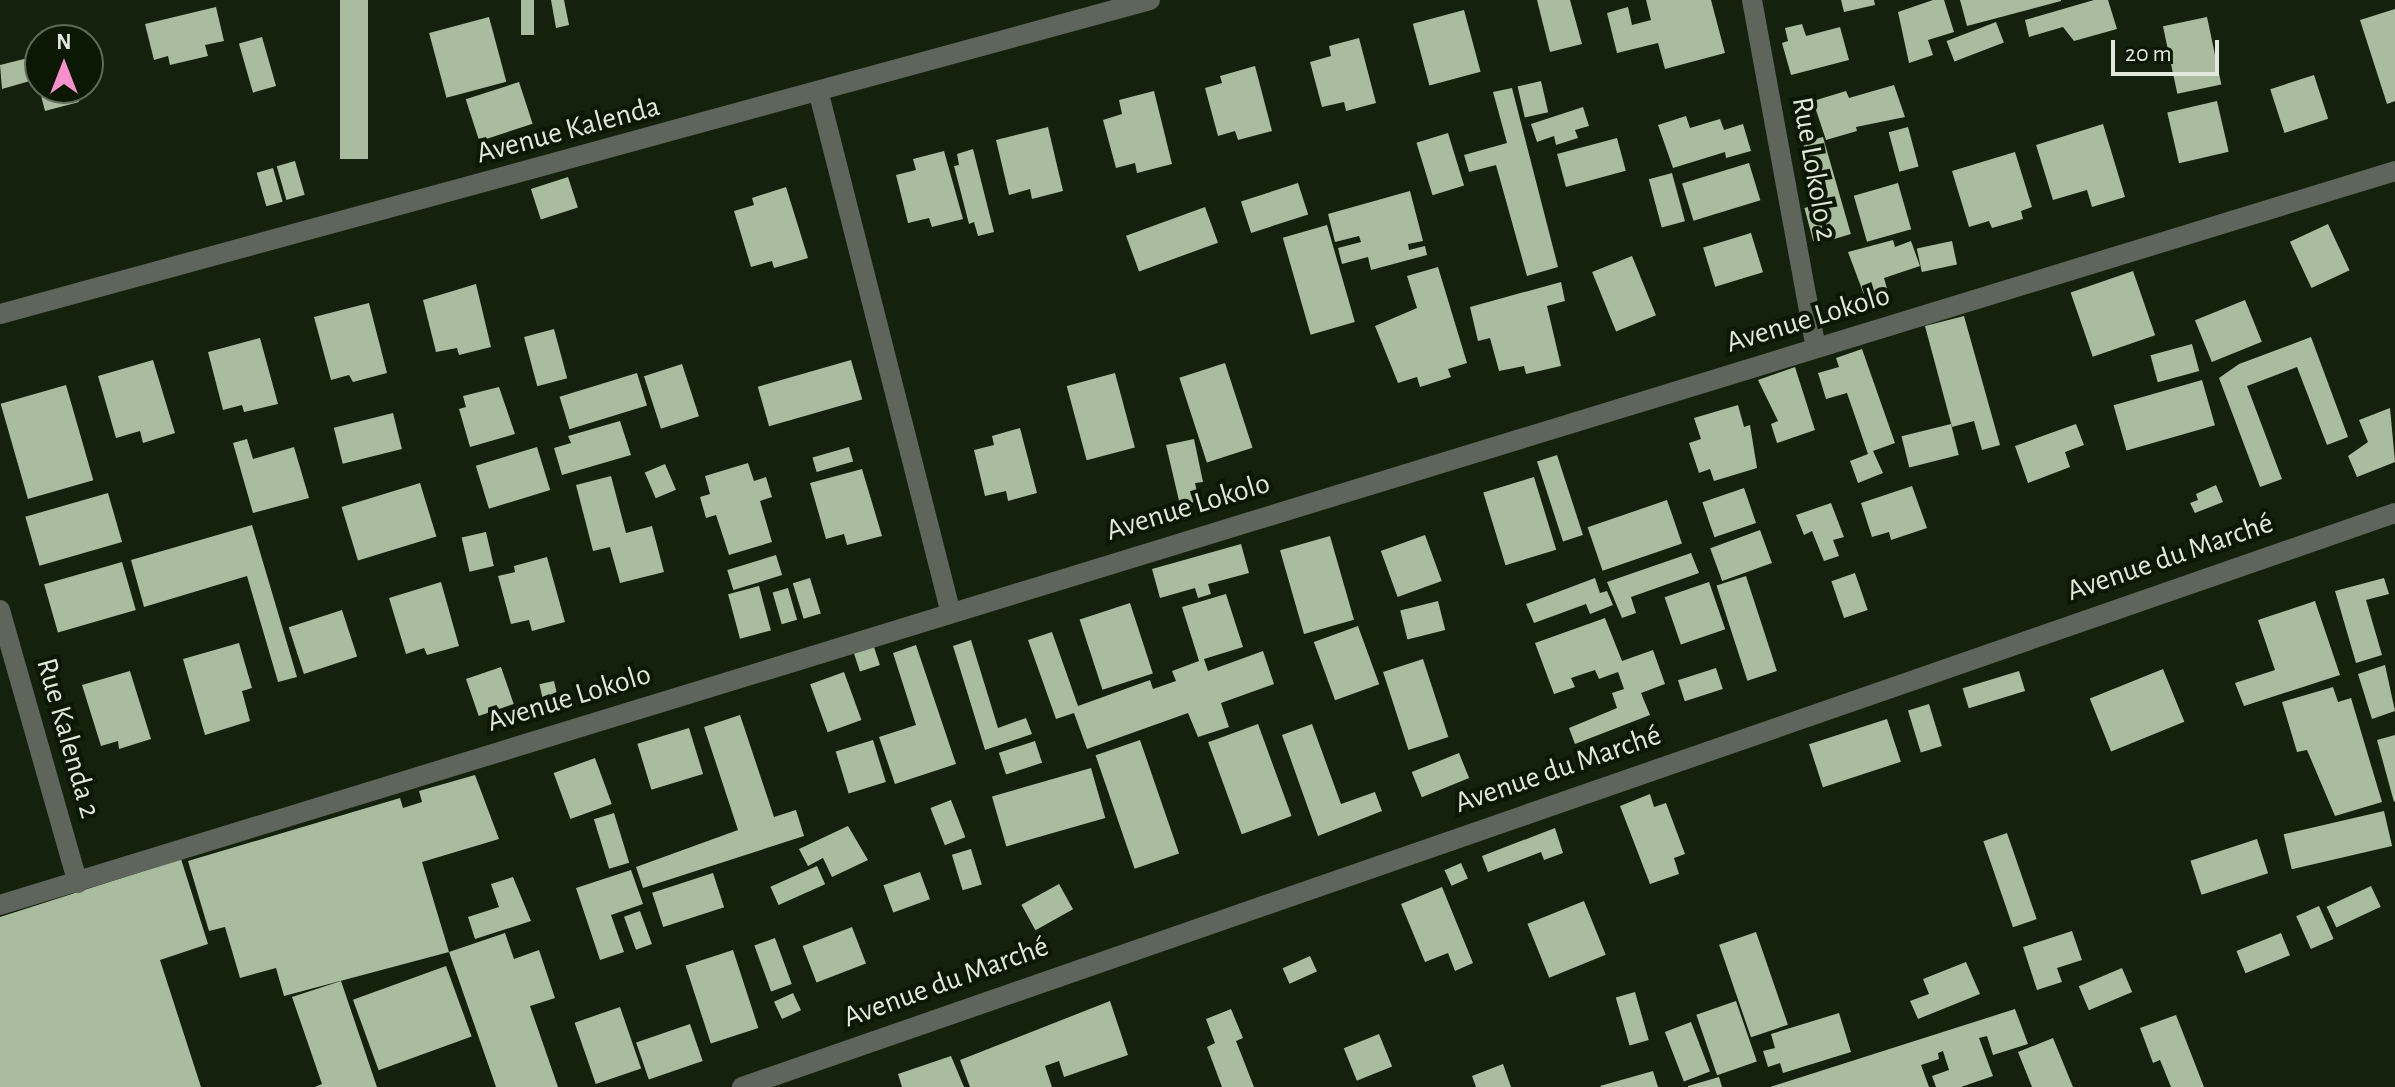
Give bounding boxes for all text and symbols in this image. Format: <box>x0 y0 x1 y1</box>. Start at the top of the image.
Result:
north arrow <box>24 24 104 104</box>
scale bar <box>2115 24 2223 74</box>
text: N <box>56 31 72 53</box>
text: 20 m <box>2125 42 2172 66</box>
street label: Avenue Kalenda <box>472 88 664 172</box>
street label: Rue Lokolo 2 <box>1784 94 1844 244</box>
street label: Avenue Lokolo <box>1722 277 1894 361</box>
street label: Avenue Lokolo <box>1102 465 1274 549</box>
street label: Avenue du Marché <box>2062 505 2278 609</box>
street label: Rue Kalenda 2 <box>28 654 108 822</box>
street label: Avenue Lokolo <box>483 656 655 740</box>
street label: Avenue du Marché <box>1450 717 1666 821</box>
street label: Avenue du Marché <box>838 928 1054 1036</box>

